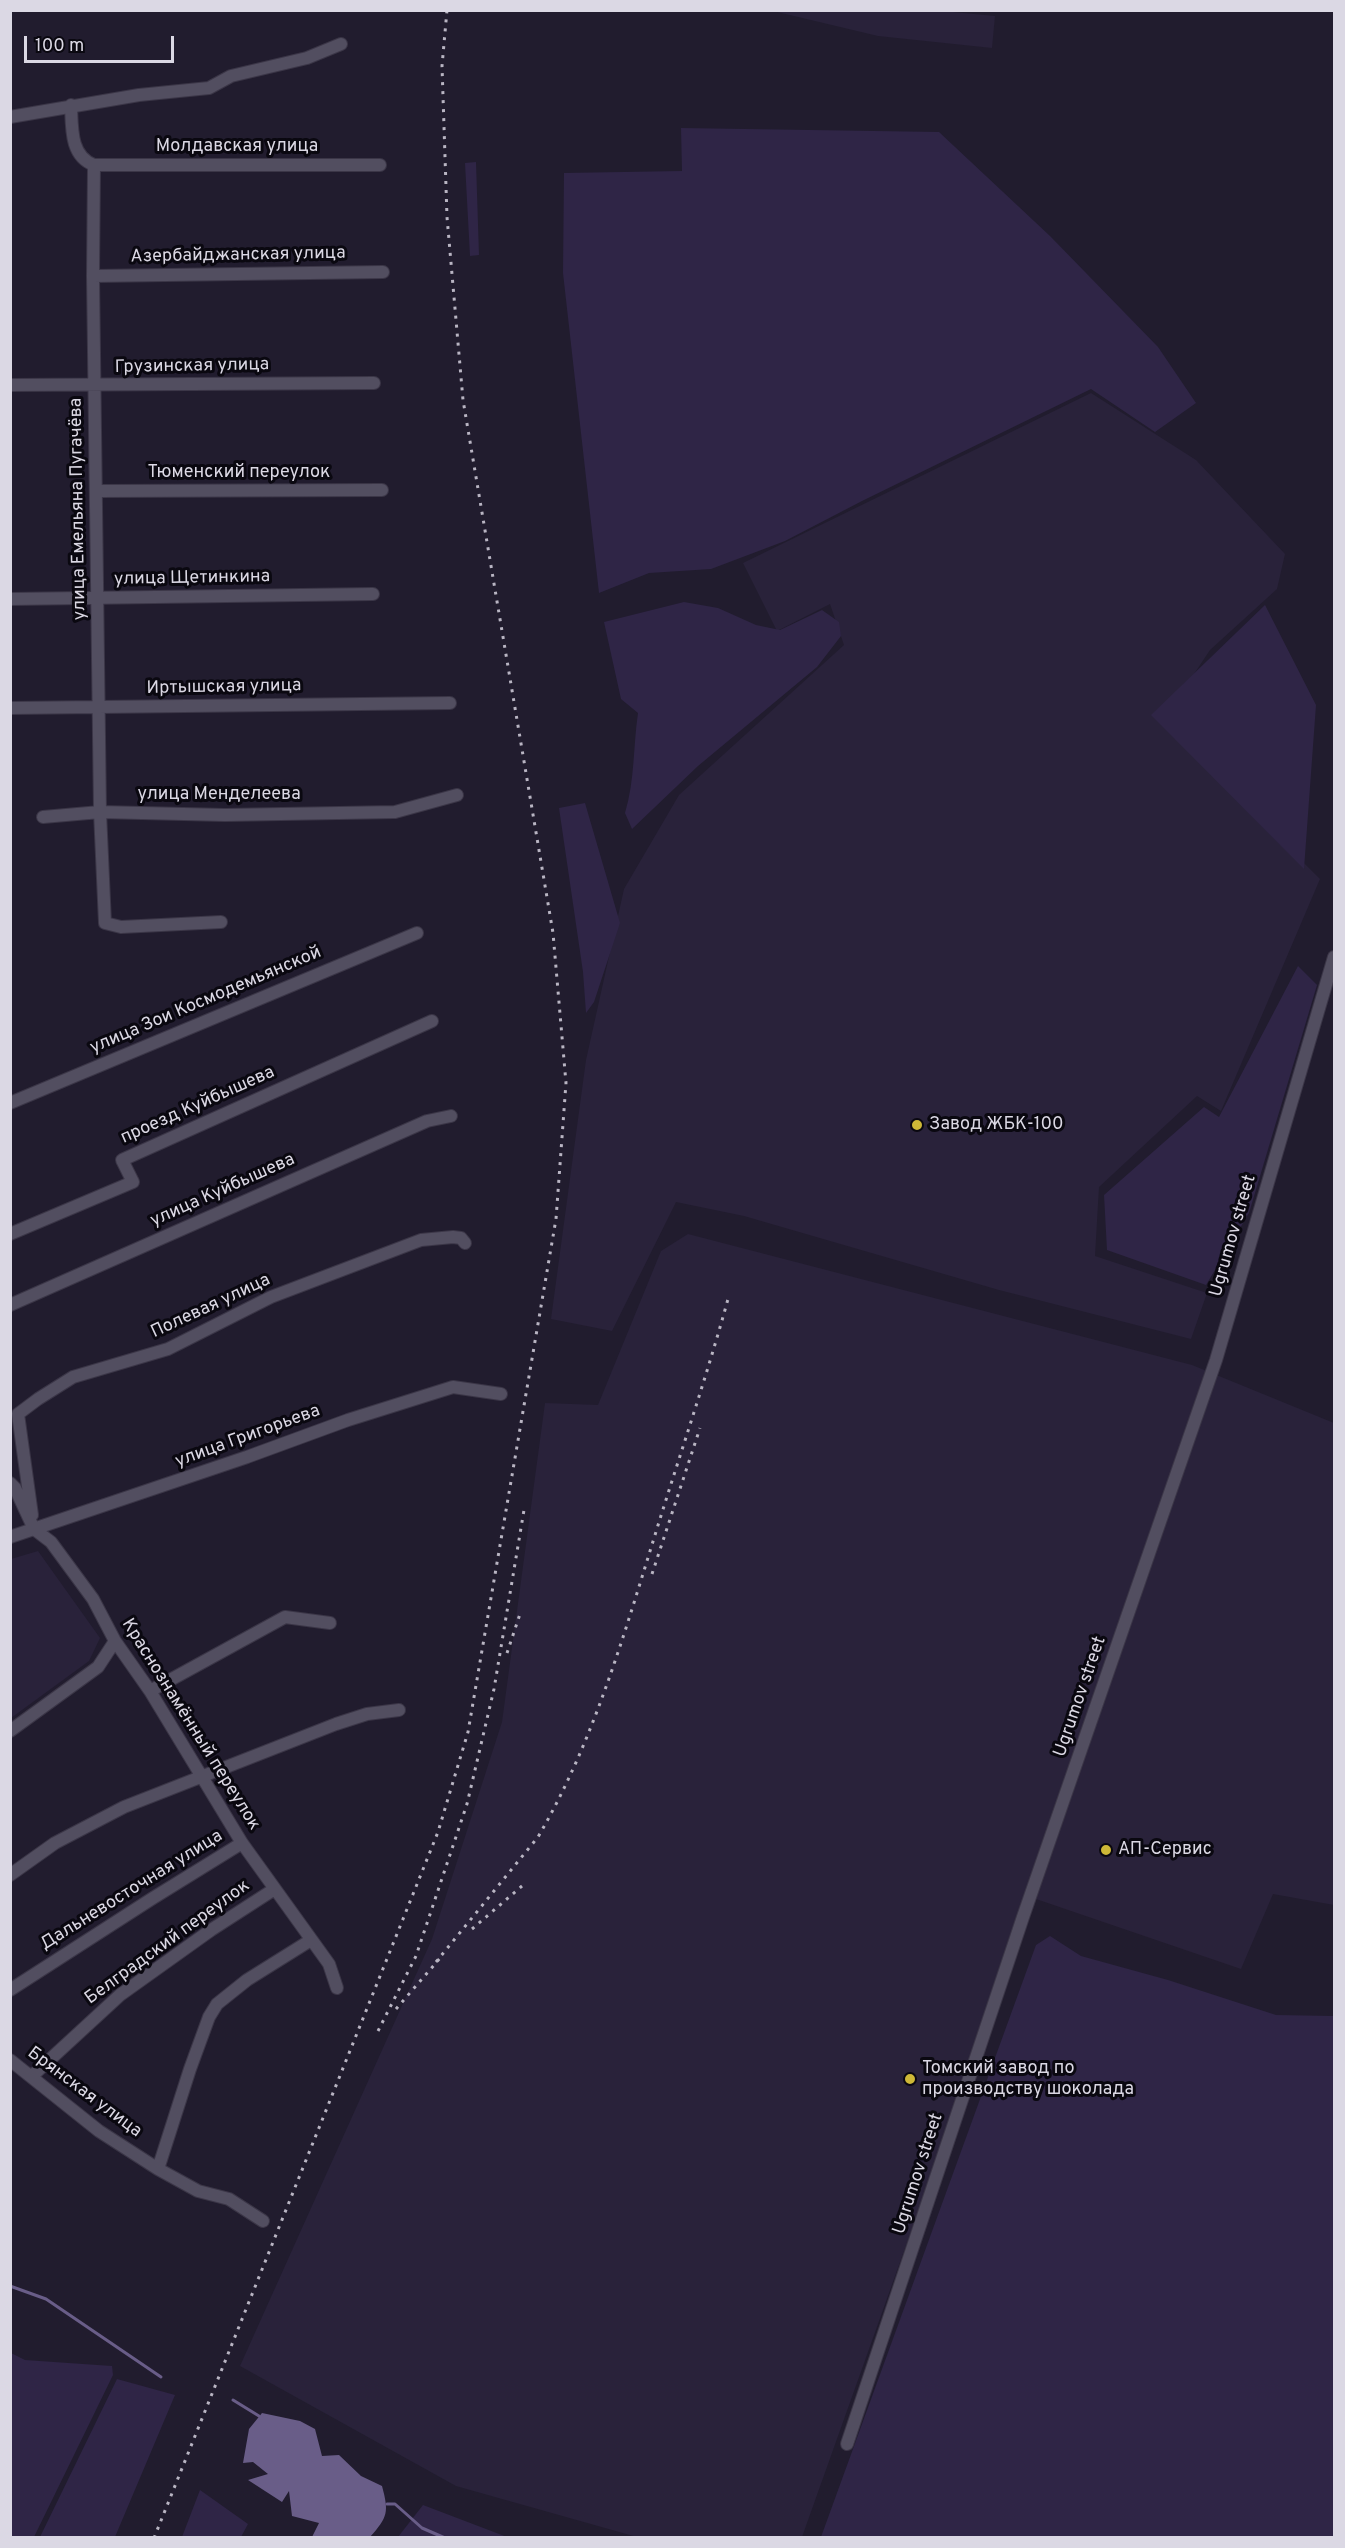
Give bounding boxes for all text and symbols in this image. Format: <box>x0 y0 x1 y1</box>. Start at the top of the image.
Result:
scale bar <box>27 24 177 62</box>
text: 100 m <box>35 35 84 58</box>
street label: Молдавская улица <box>156 136 318 158</box>
street label: Азербайджанская улица <box>130 243 346 269</box>
street label: Грузинская улица <box>115 355 269 379</box>
street label: улица Емельяна Пугачёва <box>66 398 92 620</box>
street label: Тюменский переулок <box>148 462 330 484</box>
street label: улица Щетинкина <box>114 567 270 591</box>
street label: Иртышская улица <box>146 676 302 700</box>
street label: улица Менделеева <box>137 784 301 806</box>
street label: улица Зои Космодемьянской <box>87 942 325 1060</box>
street label: проезд Куйбышева <box>118 1062 278 1150</box>
place label: Завод ЖБК-100 <box>929 1114 1064 1136</box>
marker: Завод ЖБК-100 <box>910 1118 924 1132</box>
street label: улица Куйбышева <box>147 1149 299 1233</box>
street label: Ugrumov street <box>1206 1173 1262 1299</box>
street label: Полевая улица <box>148 1270 274 1344</box>
street label: улица Григорьева <box>173 1401 323 1473</box>
street label: Краснознамённый переулок <box>116 1615 264 1835</box>
street label: Ugrumov street <box>1050 1634 1112 1760</box>
street label: Дальневосточная улица <box>37 1826 227 1956</box>
place label: АП-Сервис <box>1118 1839 1212 1861</box>
marker: АП-Сервис <box>1099 1843 1113 1857</box>
street label: Белградский переулок <box>81 1876 255 2010</box>
street label: Брянская улица <box>23 2043 145 2143</box>
place label: Томский завод по производству шоколада <box>922 2058 1134 2100</box>
marker: Томский завод по производству шоколада <box>903 2072 917 2086</box>
street label: Ugrumov street <box>889 2111 949 2237</box>

